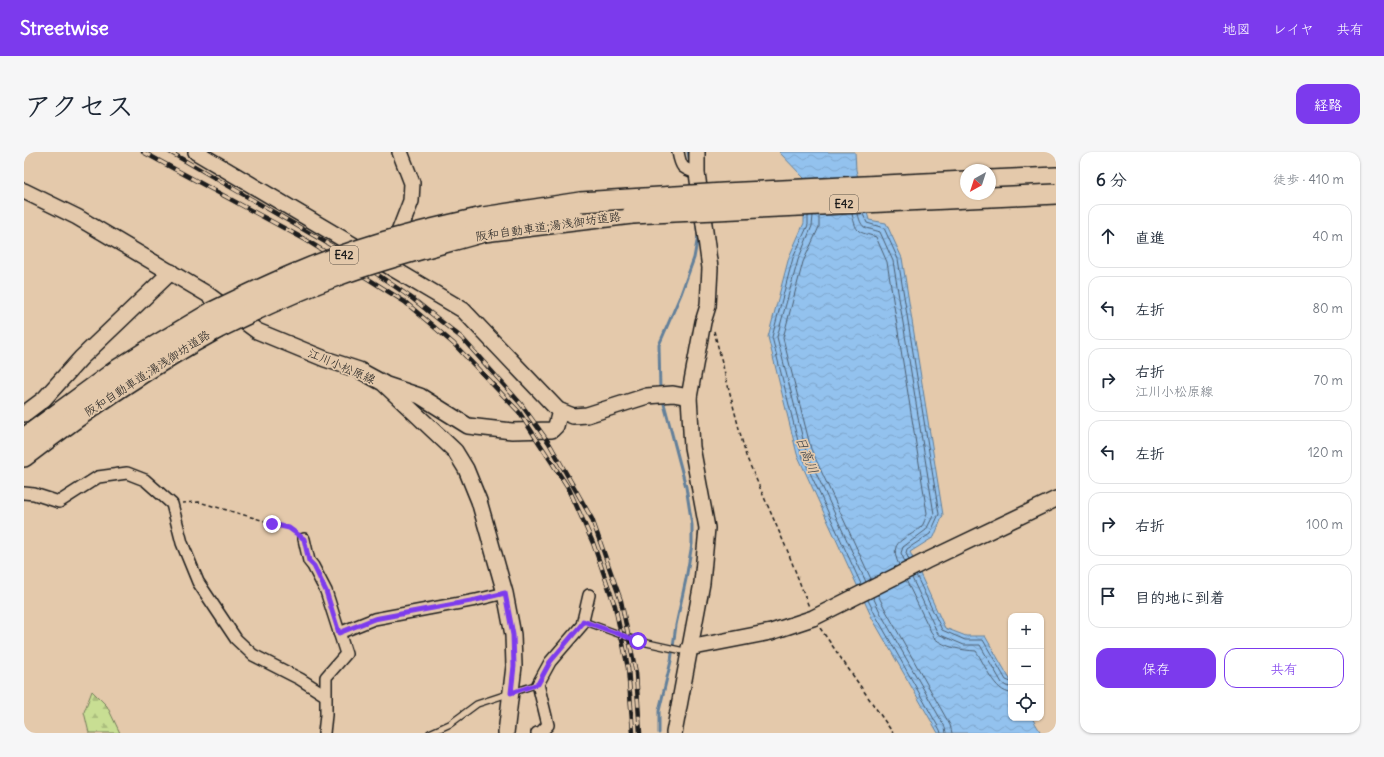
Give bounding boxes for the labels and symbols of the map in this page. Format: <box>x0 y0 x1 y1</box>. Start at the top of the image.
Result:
north arrow <box>960 164 996 200</box>
road number: E42 <box>830 195 858 213</box>
street label: 阪和自動車道;湯浅御坊道路 <box>474 208 622 244</box>
road number: E42 <box>330 246 358 264</box>
street label: 阪和自動車道;湯浅御坊道路 <box>81 327 213 419</box>
street label: 江川小松原線 <box>306 345 378 387</box>
water label: 日高川 <box>792 434 822 476</box>
route end <box>263 515 281 533</box>
route start <box>629 632 647 650</box>

